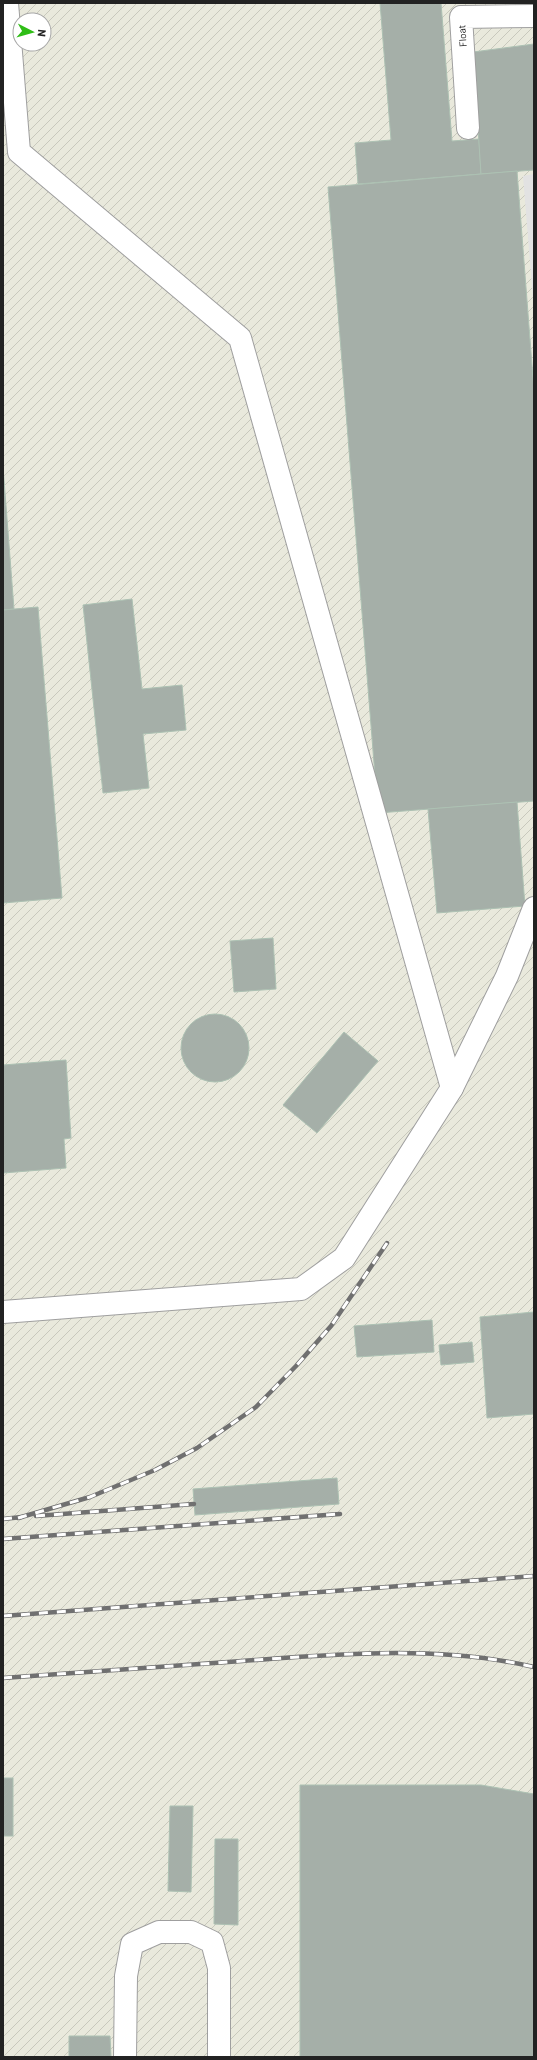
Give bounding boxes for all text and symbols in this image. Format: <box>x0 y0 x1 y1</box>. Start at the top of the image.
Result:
north arrow <box>12 12 52 52</box>
street label: Float <box>455 24 469 47</box>
text: N <box>36 29 49 37</box>

